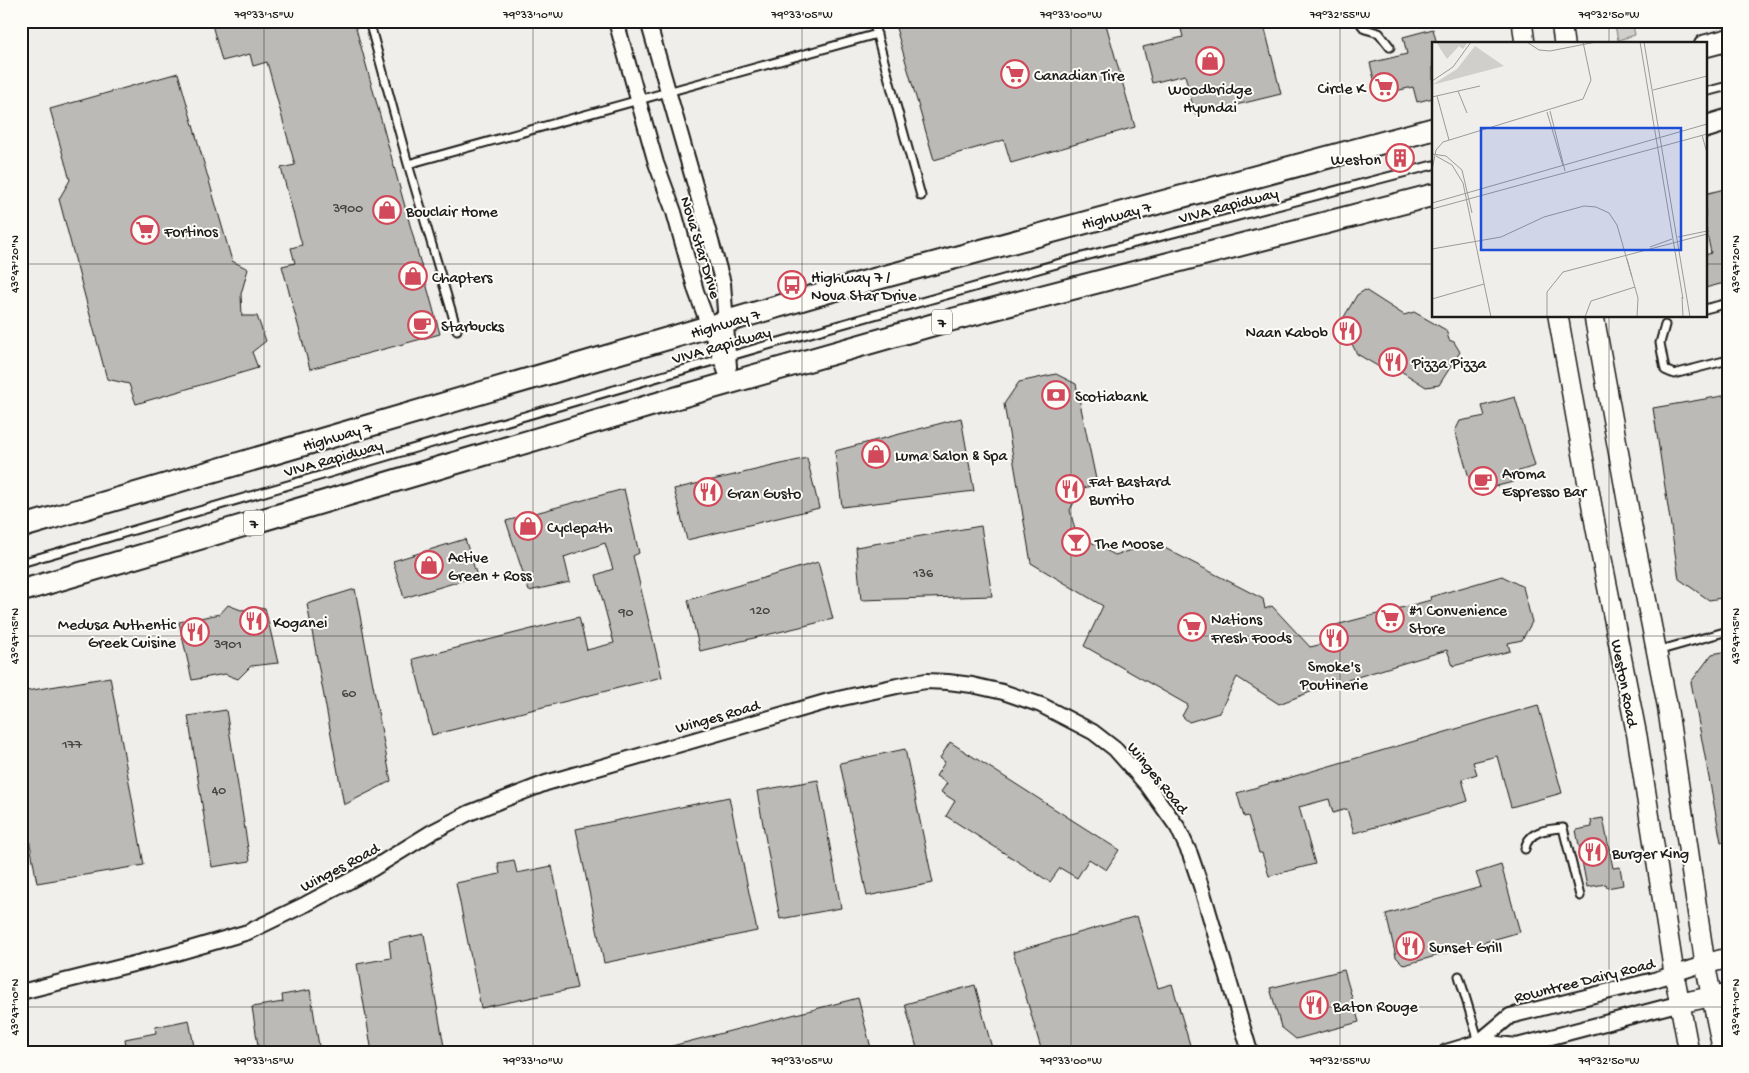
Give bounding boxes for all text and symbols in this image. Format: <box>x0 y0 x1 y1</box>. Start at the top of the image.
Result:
text: 79°33'15"W <box>233 9 294 23</box>
text: 79°33'10"W <box>502 9 563 23</box>
text: 79°33'05"W <box>770 9 833 23</box>
text: 79°33'00"W <box>1039 9 1102 23</box>
text: 79°32'55"W <box>1309 9 1370 23</box>
text: 79°32'50"W <box>1577 9 1640 23</box>
inset map <box>1432 42 1706 318</box>
shop icon: Woodbridge Hyundai <box>1195 46 1225 76</box>
supermarket icon: Canadian Tire <box>1000 59 1030 89</box>
place label: Canadian Tire <box>1034 68 1125 87</box>
supermarket icon: Circle K <box>1369 72 1399 102</box>
place label: Circle K <box>1317 81 1367 100</box>
place label: Woodbridge Hyundai <box>1168 82 1253 119</box>
building icon: Weston <box>1385 143 1415 173</box>
place label: Weston <box>1331 152 1381 171</box>
street label: VIVA Rapidway <box>1176 185 1281 230</box>
shop icon: Bouclair Home <box>372 195 402 225</box>
street label: Nova Star Drive <box>674 195 723 302</box>
street label: Highway 7 <box>1080 199 1155 236</box>
house number: 3900 <box>332 201 363 218</box>
place label: Bouclair Home <box>405 204 499 223</box>
supermarket icon: Fortinos <box>130 215 160 245</box>
place label: Fortinos <box>163 224 219 243</box>
text: 43°47'20"N <box>9 235 23 293</box>
text: 43°47'20"N <box>1730 235 1744 293</box>
shop icon: Chapters <box>398 261 428 291</box>
place label: Chapters <box>432 270 493 289</box>
bus stop icon: Highway 7 / Nova Star Drive <box>777 270 807 300</box>
place label: Highway 7 / Nova Star Drive <box>811 270 917 307</box>
street label: Highway 7 <box>689 306 764 344</box>
cafe icon: Starbucks <box>407 310 437 340</box>
road number: 7 <box>932 310 952 334</box>
restaurant icon: Naan Kabob <box>1332 316 1362 346</box>
place label: Starbucks <box>441 319 505 338</box>
street label: VIVA Rapidway <box>669 324 774 371</box>
place label: Naan Kabob <box>1246 325 1329 344</box>
restaurant icon: Pizza Pizza <box>1378 347 1408 377</box>
place label: Pizza Pizza <box>1411 356 1487 375</box>
bank icon: Scotiabank <box>1041 380 1071 410</box>
place label: Scotiabank <box>1075 389 1149 408</box>
street label: Highway 7 <box>301 419 376 457</box>
street label: VIVA Rapidway <box>281 437 386 484</box>
shop icon: Luma Salon & Spa <box>861 439 891 469</box>
place label: Luma Salon & Spa <box>895 448 1008 467</box>
cafe icon: Aroma Espresso Bar <box>1468 466 1498 496</box>
place label: Aroma Espresso Bar <box>1502 466 1588 503</box>
restaurant icon: Fat Bastard Burrito <box>1055 474 1085 504</box>
place label: Fat Bastard Burrito <box>1088 474 1171 511</box>
restaurant icon: Gran Gusto <box>693 477 723 507</box>
place label: Gran Gusto <box>727 486 801 505</box>
road number: 7 <box>244 510 264 536</box>
shop icon: Cyclepath <box>513 511 543 541</box>
place label: Cyclepath <box>547 520 613 539</box>
bar icon: The Moose <box>1061 527 1091 557</box>
place label: The Moose <box>1094 536 1164 555</box>
shop icon: Active Green + Ross <box>414 550 444 580</box>
place label: Active Green + Ross <box>448 550 533 587</box>
house number: 136 <box>912 566 934 583</box>
house number: 120 <box>749 603 770 620</box>
supermarket icon: #1 Convenience Store <box>1375 603 1405 633</box>
place label: #1 Convenience Store <box>1409 603 1508 640</box>
house number: 90 <box>618 605 634 622</box>
restaurant icon: Koganei <box>239 606 269 636</box>
text: 43°47'15"N <box>9 608 23 664</box>
text: 43°47'15"N <box>1730 608 1744 664</box>
supermarket icon: Nations Fresh Foods <box>1177 612 1207 642</box>
place label: Nations Fresh Foods <box>1210 612 1293 649</box>
place label: Koganei <box>273 615 327 634</box>
place label: Medusa Authentic Greek Cuisine <box>58 617 177 654</box>
restaurant icon: Medusa Authentic Greek Cuisine <box>180 617 210 647</box>
restaurant icon: Smoke's Poutinerie <box>1319 623 1349 653</box>
house number: 3901 <box>213 637 242 654</box>
street label: Weston Road <box>1605 638 1641 731</box>
place label: Smoke's Poutinerie <box>1299 659 1369 696</box>
house number: 60 <box>341 686 357 703</box>
street label: Winges Road <box>674 697 764 739</box>
house number: 177 <box>61 737 83 754</box>
street label: Winges Road <box>1122 740 1192 820</box>
house number: 40 <box>212 783 226 800</box>
restaurant icon: Burger King <box>1578 837 1608 867</box>
street label: Winges Road <box>298 840 385 898</box>
place label: Burger King <box>1611 846 1689 865</box>
restaurant icon: Sunset Grill <box>1395 931 1425 961</box>
place label: Sunset Grill <box>1429 940 1502 959</box>
street label: Rowntree Dairy Road <box>1513 955 1659 1009</box>
text: 43°47'10"N <box>9 978 23 1035</box>
text: 43°47'10"N <box>1730 978 1744 1035</box>
restaurant icon: Baton Rouge <box>1299 990 1329 1020</box>
place label: Baton Rouge <box>1332 999 1419 1018</box>
text: 79°33'15"W <box>233 1055 294 1069</box>
text: 79°33'10"W <box>502 1055 563 1069</box>
text: 79°33'05"W <box>770 1055 833 1069</box>
text: 79°33'00"W <box>1039 1055 1102 1069</box>
text: 79°32'55"W <box>1309 1055 1370 1069</box>
text: 79°32'50"W <box>1577 1055 1640 1069</box>

